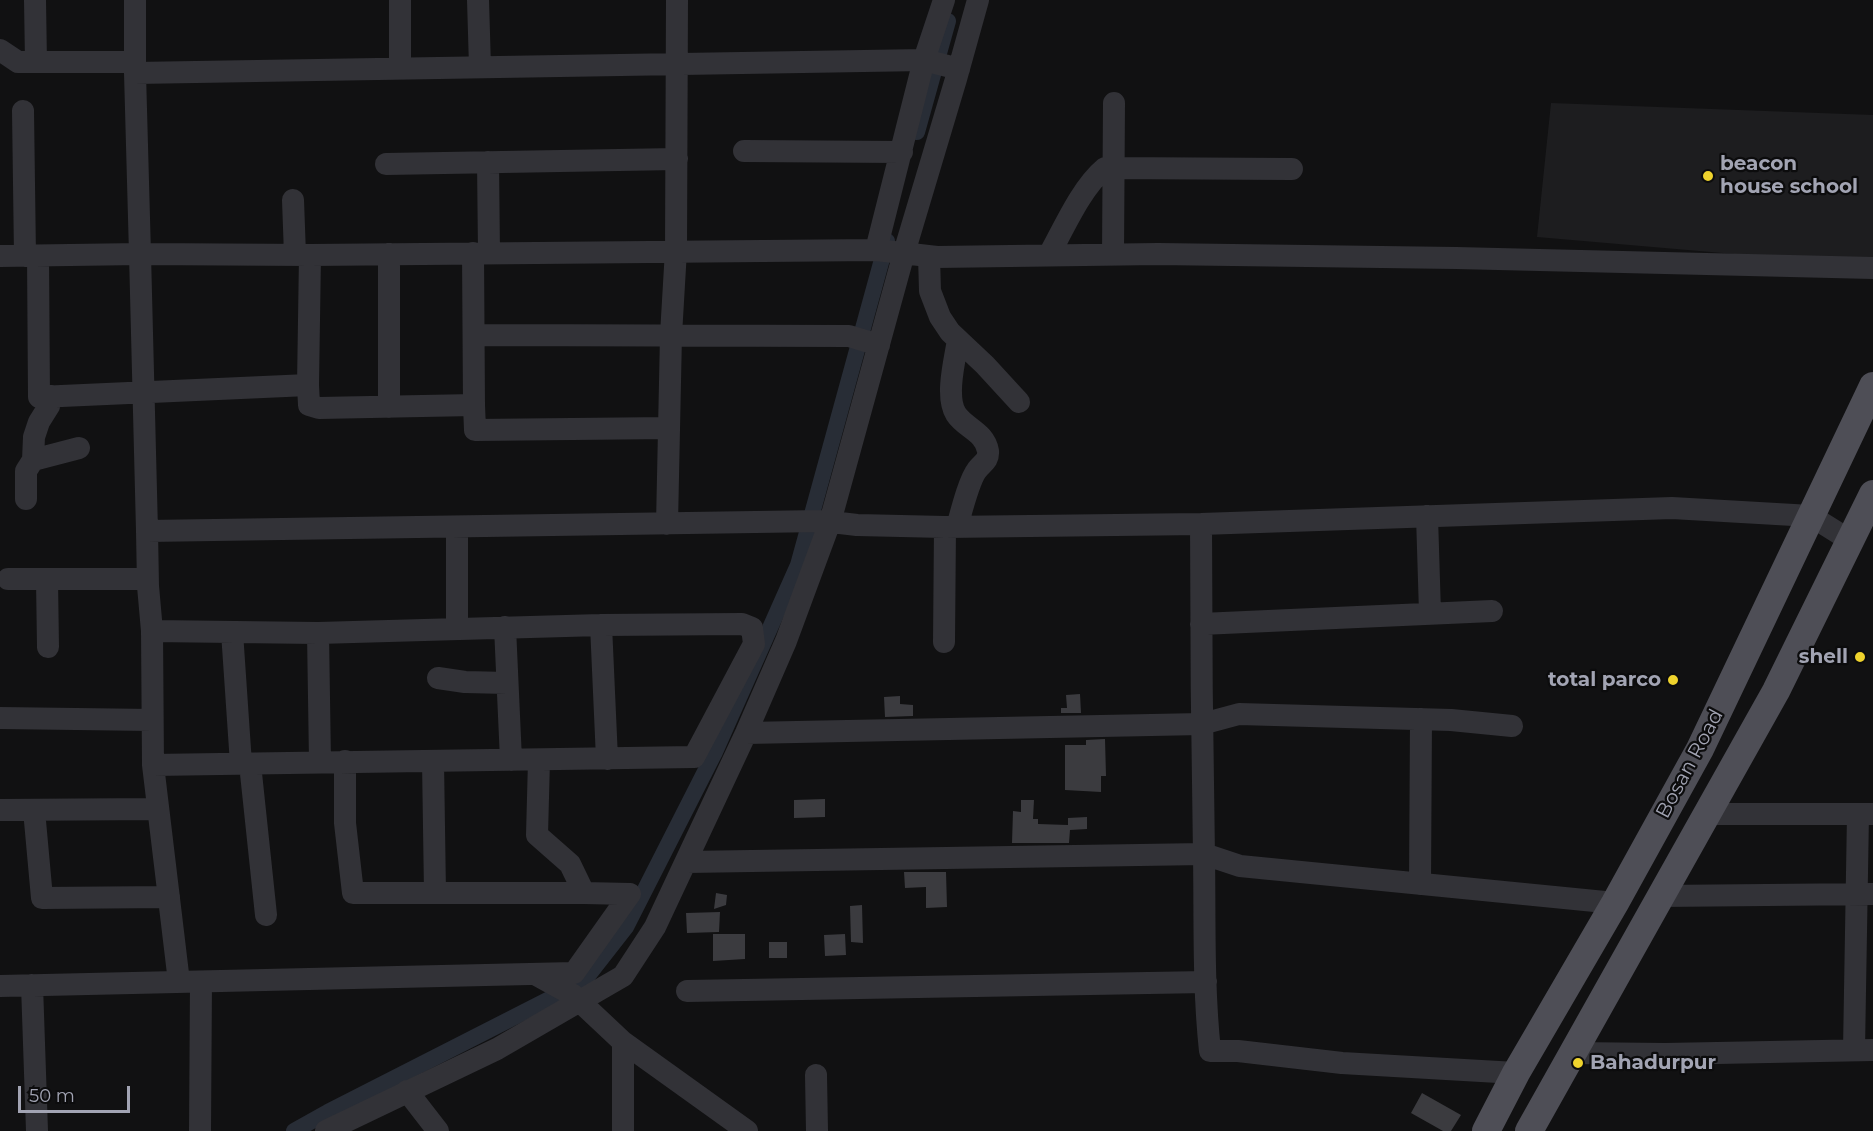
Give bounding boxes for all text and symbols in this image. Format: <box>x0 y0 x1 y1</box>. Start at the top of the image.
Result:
place label: beacon house school <box>1720 152 1858 199</box>
marker: beacon house school <box>1701 169 1715 183</box>
place label: shell <box>1799 645 1848 669</box>
marker: shell <box>1853 650 1867 664</box>
place label: total parco <box>1548 668 1661 692</box>
marker: total parco <box>1666 673 1680 687</box>
street label: Bosan Road <box>1651 705 1729 823</box>
place label: Bahadurpur <box>1590 1051 1716 1075</box>
marker: Bahadurpur <box>1571 1056 1585 1070</box>
scale bar <box>21 1074 134 1112</box>
text: 50 m <box>29 1085 75 1107</box>

